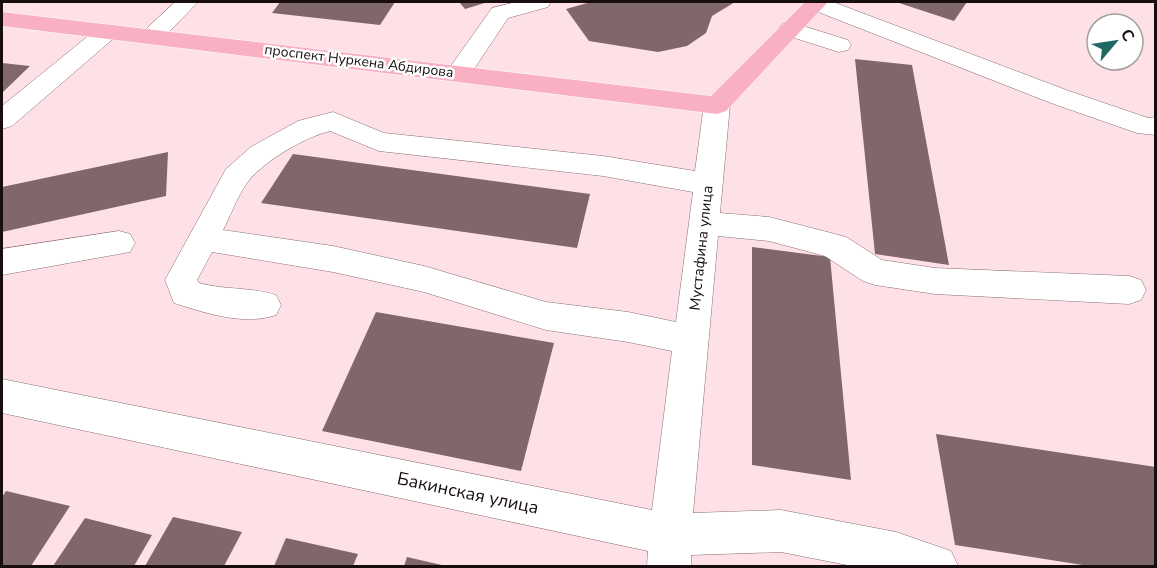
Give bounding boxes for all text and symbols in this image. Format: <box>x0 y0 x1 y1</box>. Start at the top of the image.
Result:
north arrow <box>1085 12 1145 72</box>
text: С <box>1115 25 1140 45</box>
street label: проспект Нуркена Абдирова <box>263 40 455 82</box>
street label: Мустафина улица <box>684 184 718 312</box>
street label: Бакинская улица <box>395 466 541 520</box>

